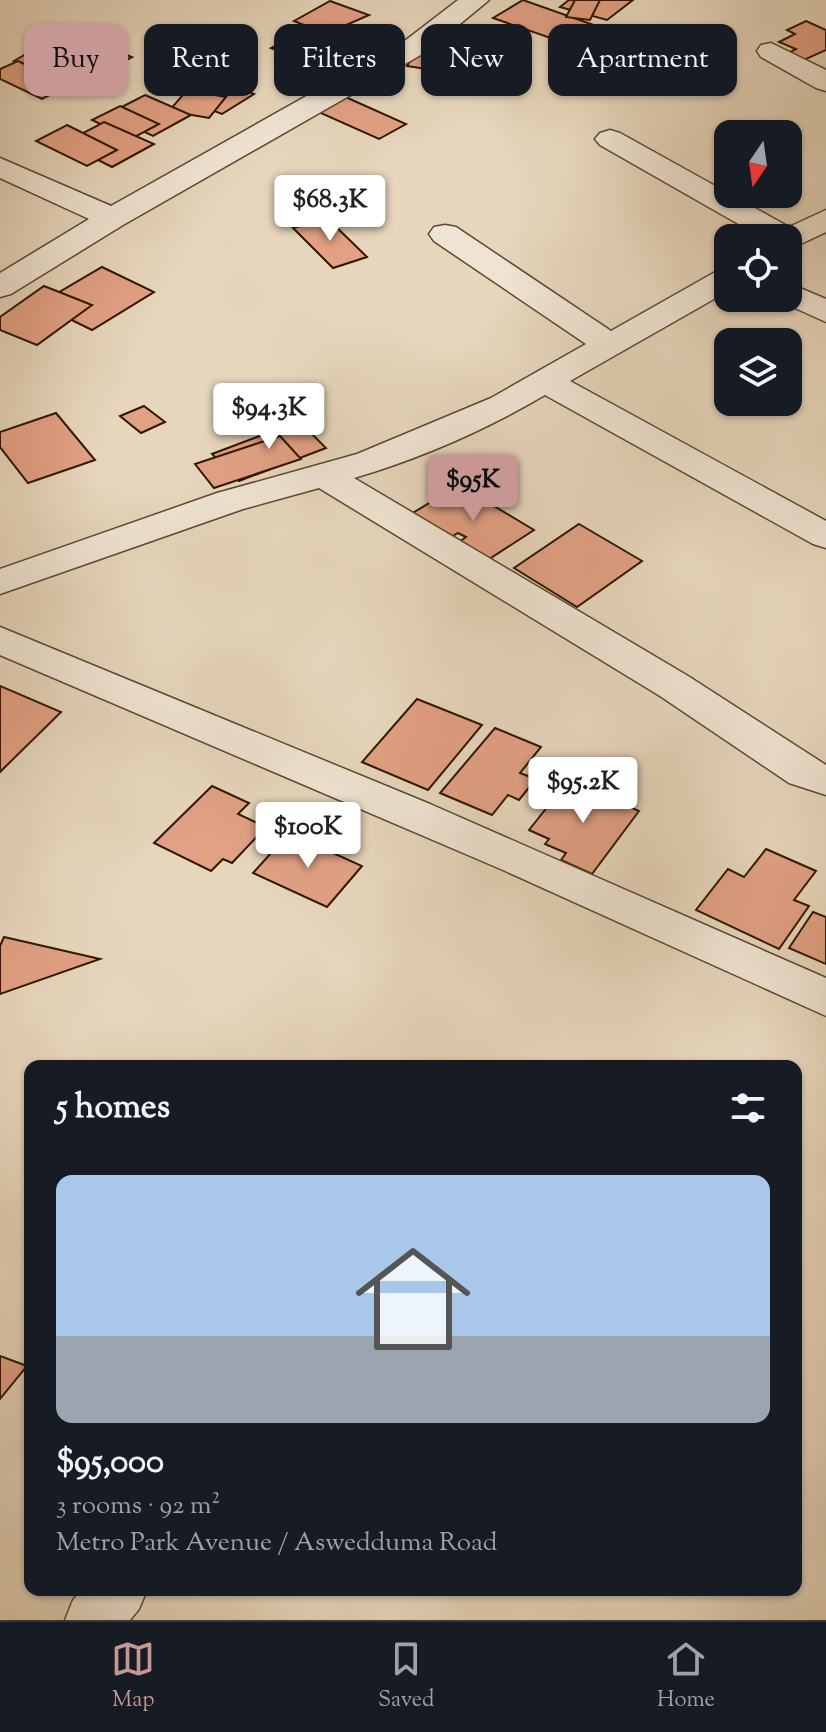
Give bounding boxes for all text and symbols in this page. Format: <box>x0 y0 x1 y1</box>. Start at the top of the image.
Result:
chip: Buy <box>24 24 128 96</box>
chip: Rent <box>144 24 258 96</box>
chip: Filters <box>274 24 405 96</box>
chip: New <box>421 24 532 96</box>
chip: Apartment <box>548 24 737 96</box>
north arrow <box>714 120 802 208</box>
map controls <box>714 120 802 416</box>
pin: $68.3K <box>265 175 395 243</box>
text: $68.3K <box>292 182 368 219</box>
button: locate <box>714 224 802 312</box>
button: layers <box>714 328 802 416</box>
pin: $94.3K <box>204 383 334 451</box>
text: $94.3K <box>231 390 307 427</box>
pin: $95K <box>426 455 520 523</box>
text: $95K <box>446 462 500 499</box>
pin: $95.2K <box>518 757 648 825</box>
text: $95.2K <box>546 764 620 801</box>
pin: $100K <box>252 802 364 870</box>
text: $100K <box>274 809 342 846</box>
text: 5 homes <box>56 1084 170 1133</box>
icon: filters <box>726 1086 770 1130</box>
icon: home <box>341 1227 485 1371</box>
text: $95,000 <box>56 1439 164 1488</box>
text: 3 rooms · 92 m² <box>56 1488 220 1525</box>
text: Metro Park Avenue / Aswedduma Road <box>56 1525 497 1562</box>
tab: Map <box>111 1637 155 1717</box>
tab: Saved <box>378 1637 434 1717</box>
tab: Home <box>657 1637 715 1717</box>

